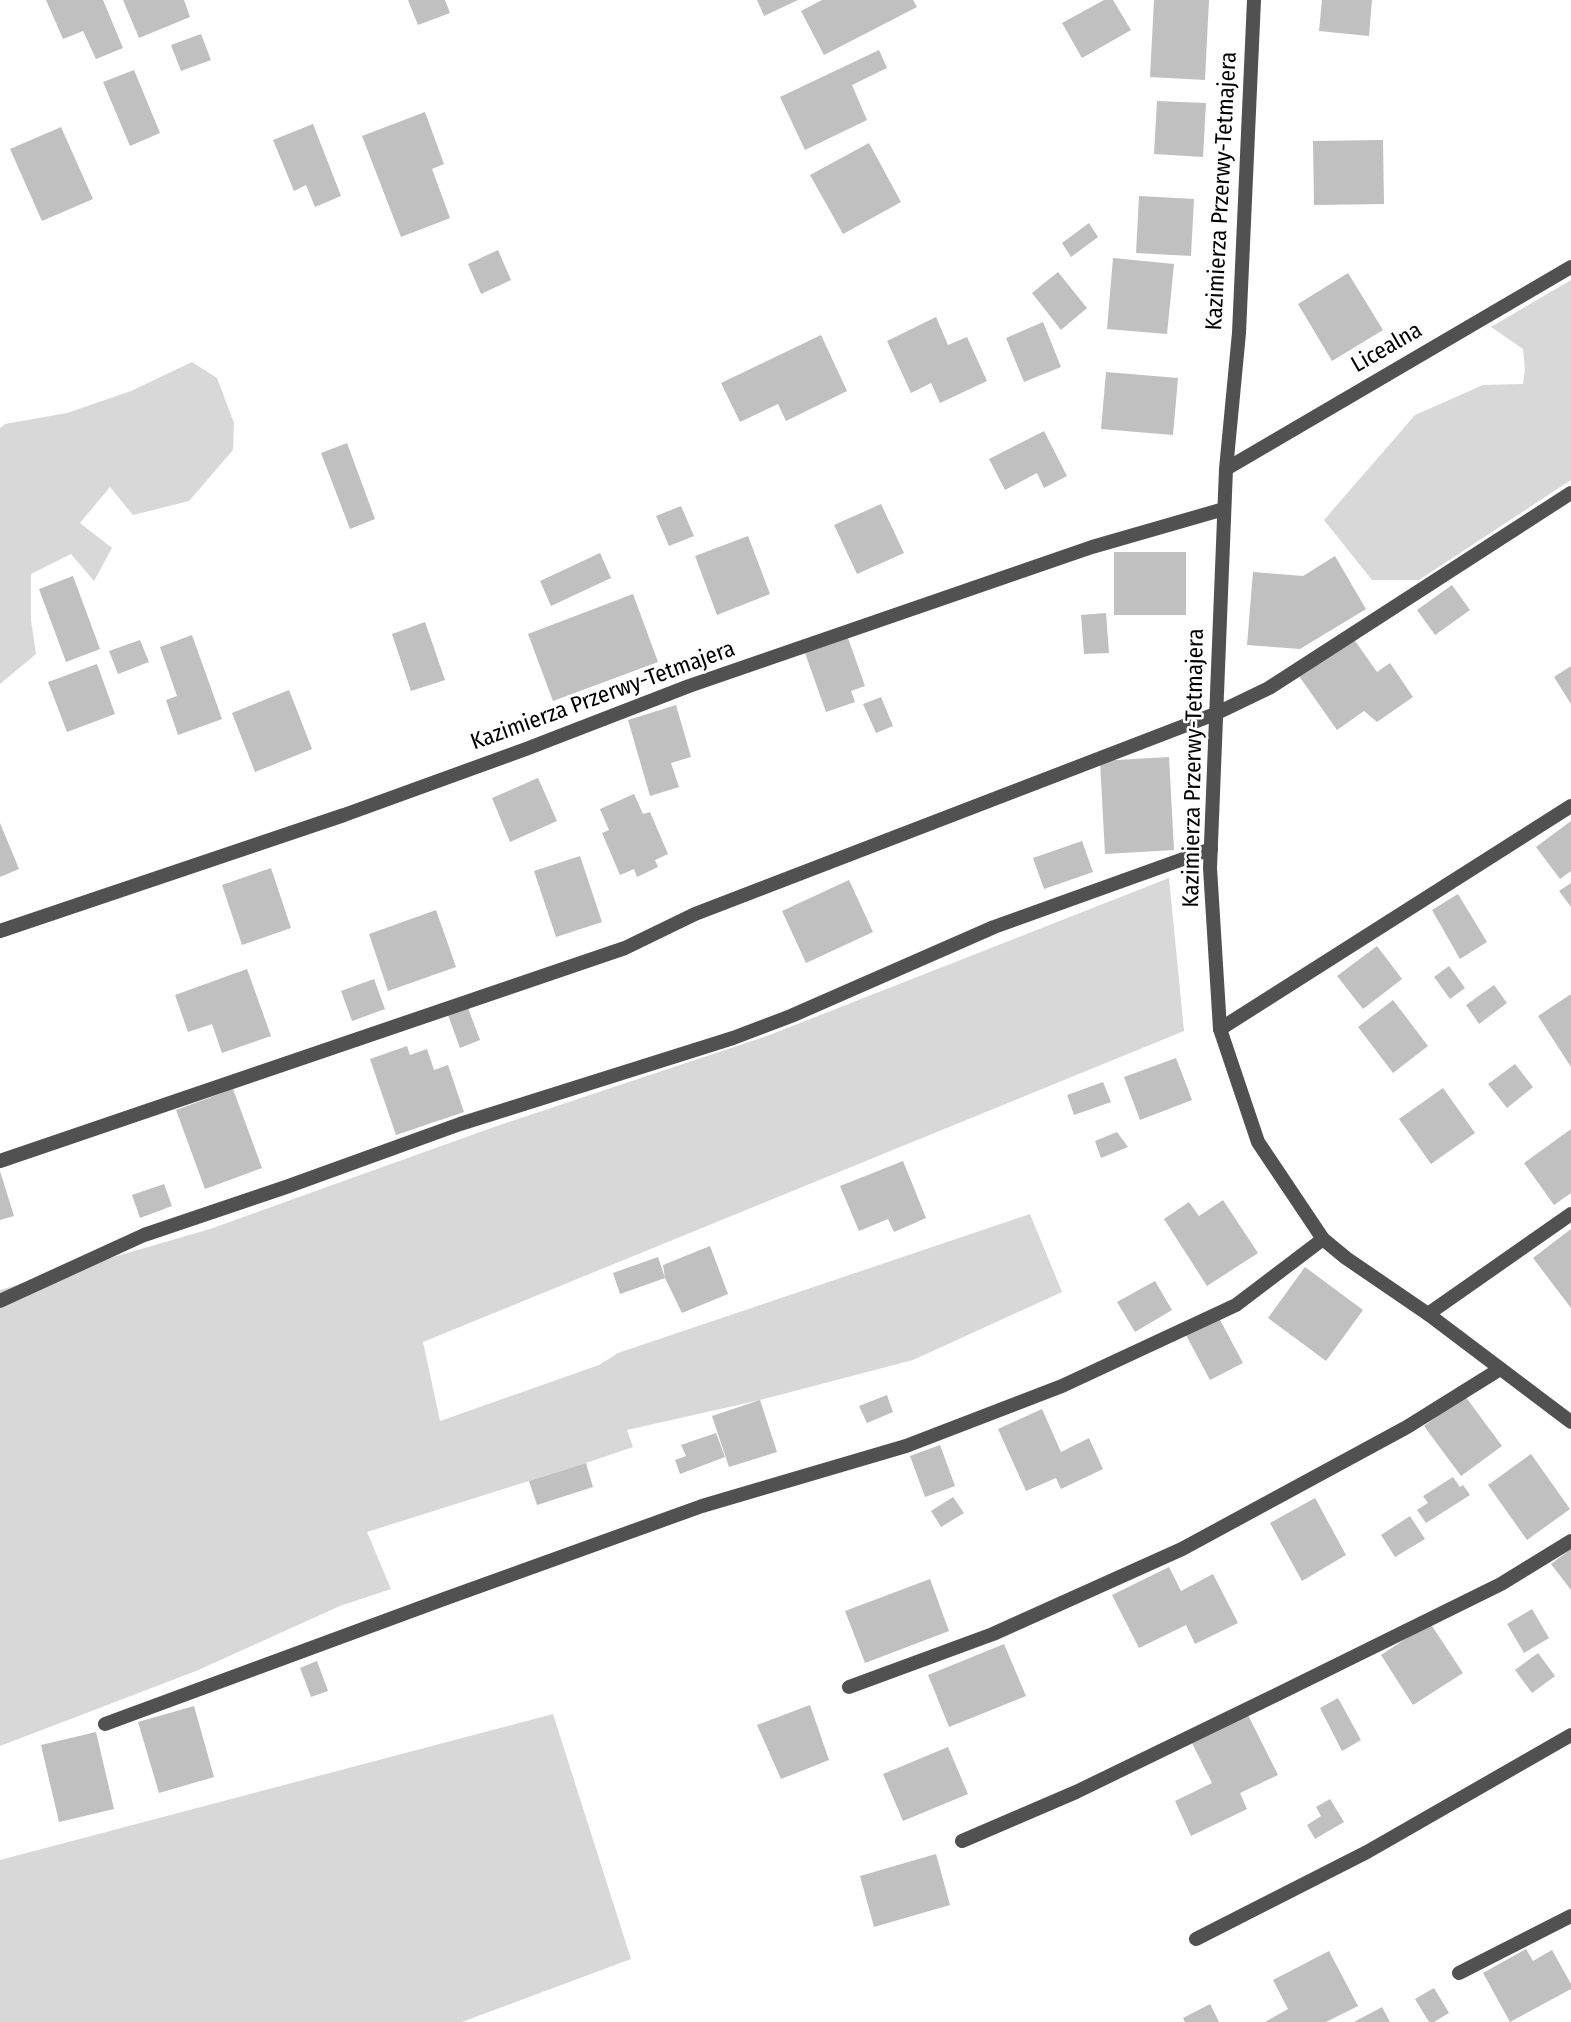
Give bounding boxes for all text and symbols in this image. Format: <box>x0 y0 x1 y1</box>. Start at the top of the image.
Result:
street label: Kazimierza Przerwy-Tetmajera <box>1201 51 1243 331</box>
street label: Licealna <box>1347 317 1427 379</box>
street label: Kazimierza Przerwy-Tetmajera <box>1178 628 1210 908</box>
street label: Kazimierza Przerwy-Tetmajera <box>467 635 739 757</box>

